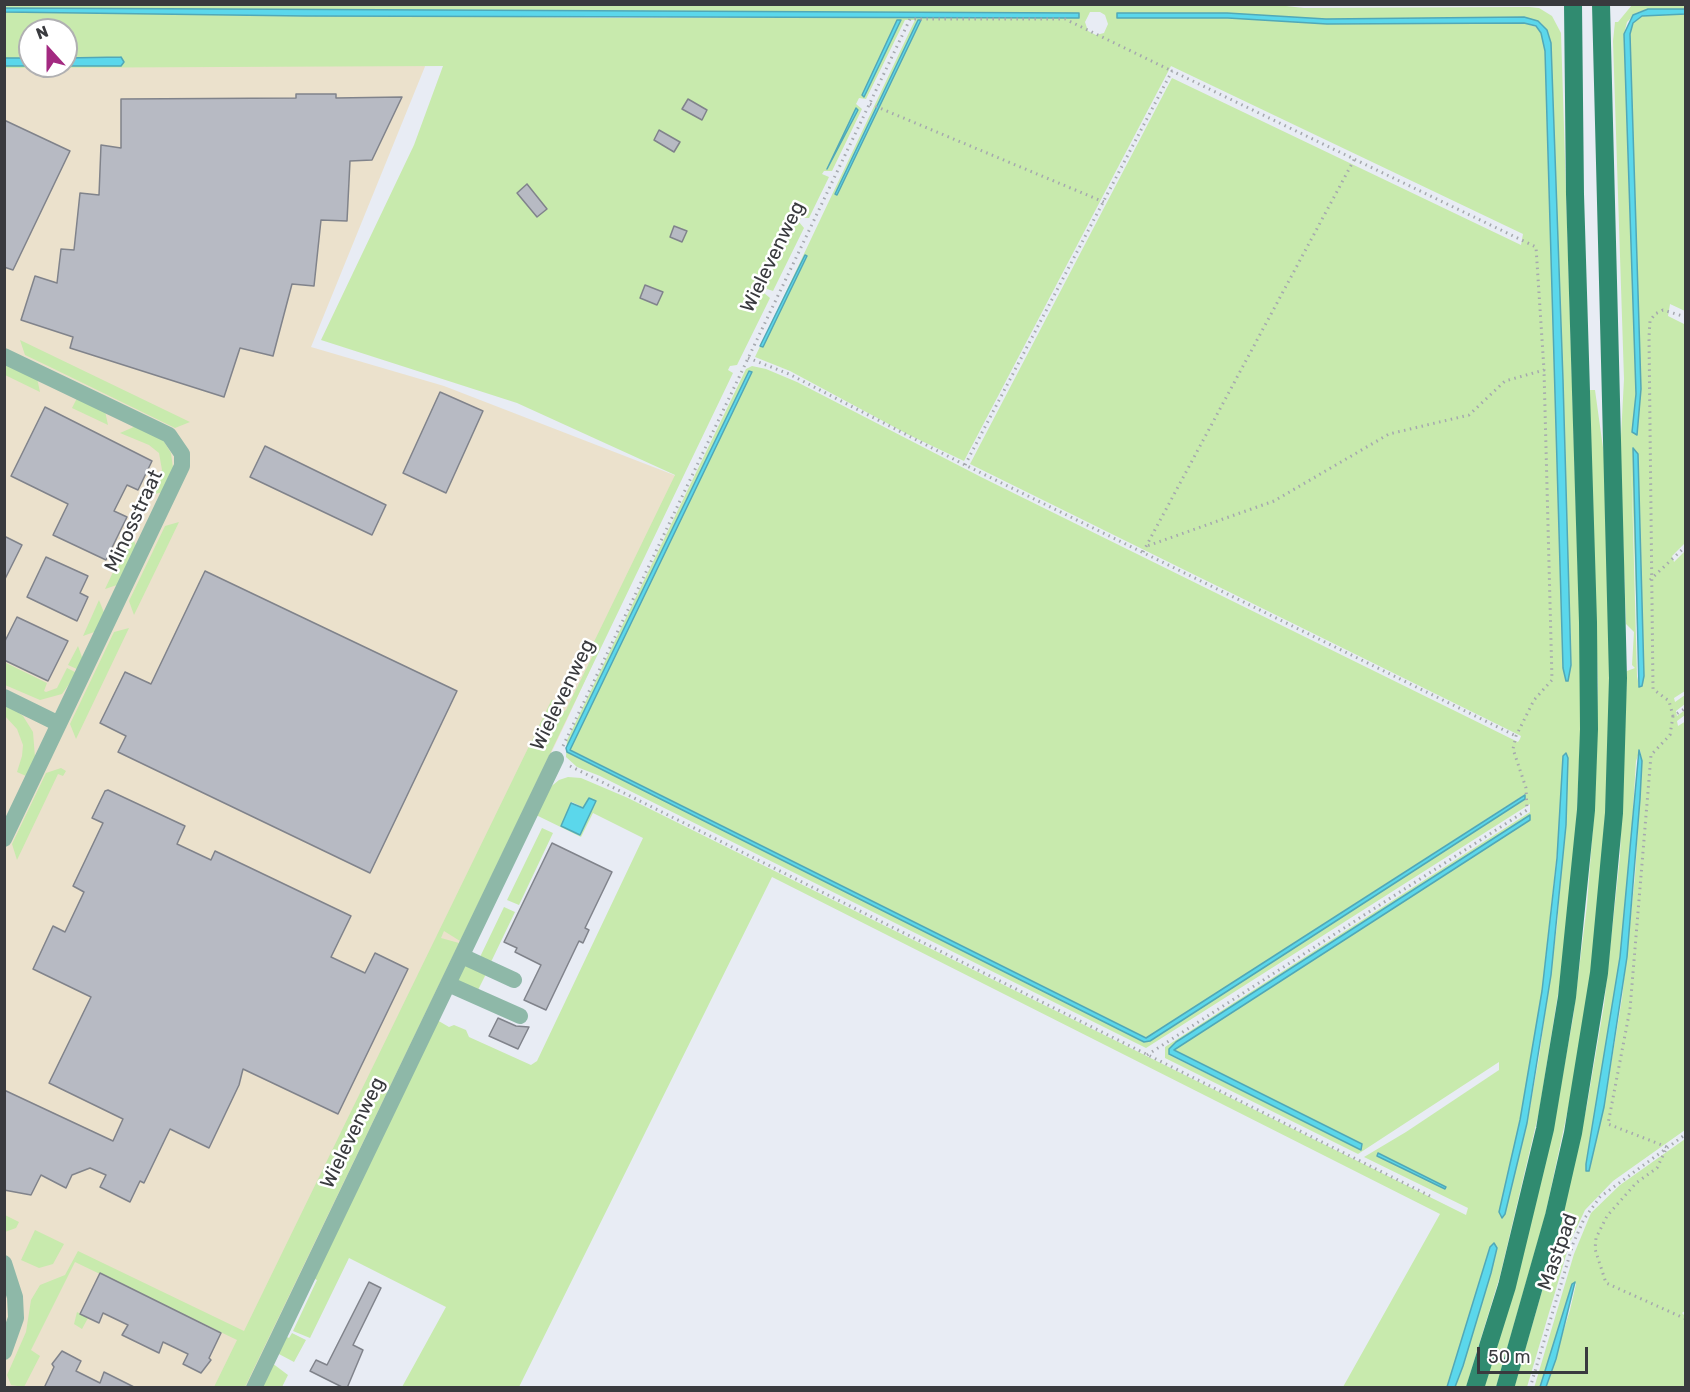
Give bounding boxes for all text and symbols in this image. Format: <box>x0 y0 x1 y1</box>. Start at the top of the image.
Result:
north arrow <box>18 18 78 78</box>
text: N <box>33 22 51 44</box>
street label: Wielevenweg <box>736 198 810 316</box>
street label: Minosstraat <box>100 466 168 576</box>
street label: Wielevenweg <box>526 636 600 754</box>
street label: Wielevenweg <box>316 1074 390 1192</box>
street label: Mastpad <box>1533 1210 1583 1294</box>
scale bar <box>1480 1335 1591 1373</box>
text: 50 m <box>1488 1346 1531 1368</box>

